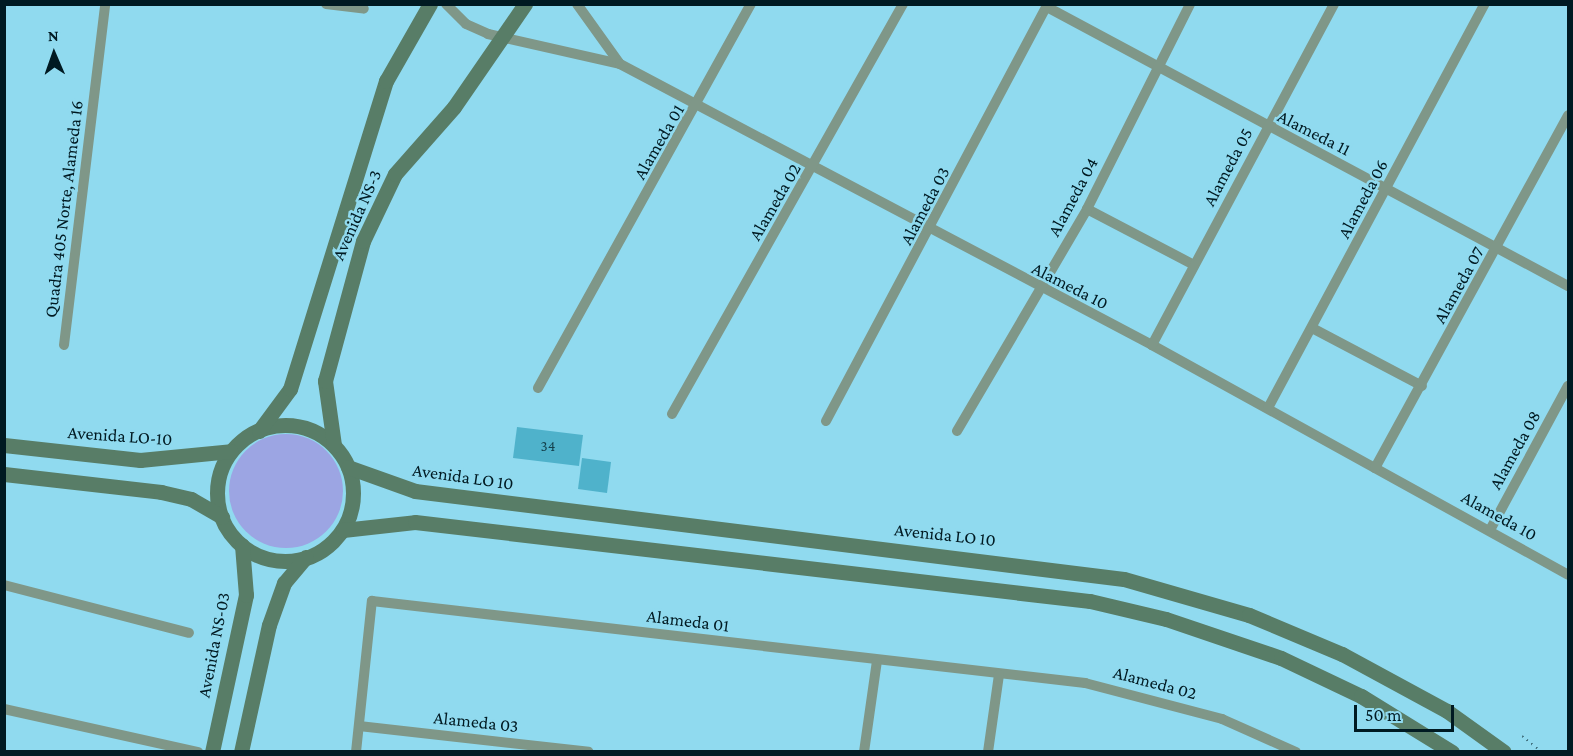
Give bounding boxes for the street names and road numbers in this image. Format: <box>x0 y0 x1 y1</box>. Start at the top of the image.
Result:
street label: Quadra 405 Norte, Alameda 16 <box>40 99 88 319</box>
street label: Alameda 01 <box>629 101 689 183</box>
street label: Alameda 11 <box>1274 105 1354 161</box>
street label: Alameda 05 <box>1198 124 1258 210</box>
street label: Alameda 04 <box>1043 154 1103 240</box>
street label: Alameda 06 <box>1333 156 1393 242</box>
street label: Alameda 02 <box>744 160 806 244</box>
street label: Alameda 03 <box>895 163 955 249</box>
street label: Avenida NS-3 <box>327 166 387 264</box>
street label: Alameda 07 <box>1429 243 1489 327</box>
street label: Alameda 10 <box>1028 258 1112 314</box>
street label: Alameda 08 <box>1485 407 1545 493</box>
street label: Avenida LO-10 <box>67 422 173 450</box>
street label: Avenida LO 10 <box>411 459 515 495</box>
street label: Alameda 10 <box>1457 486 1541 546</box>
street label: Avenida LO 10 <box>893 519 997 551</box>
street label: Avenida NS-03 <box>193 590 235 700</box>
street label: Alameda 01 <box>645 605 731 637</box>
street label: Alameda 02 <box>1111 662 1199 704</box>
street label: Alameda 03 <box>432 707 520 737</box>

